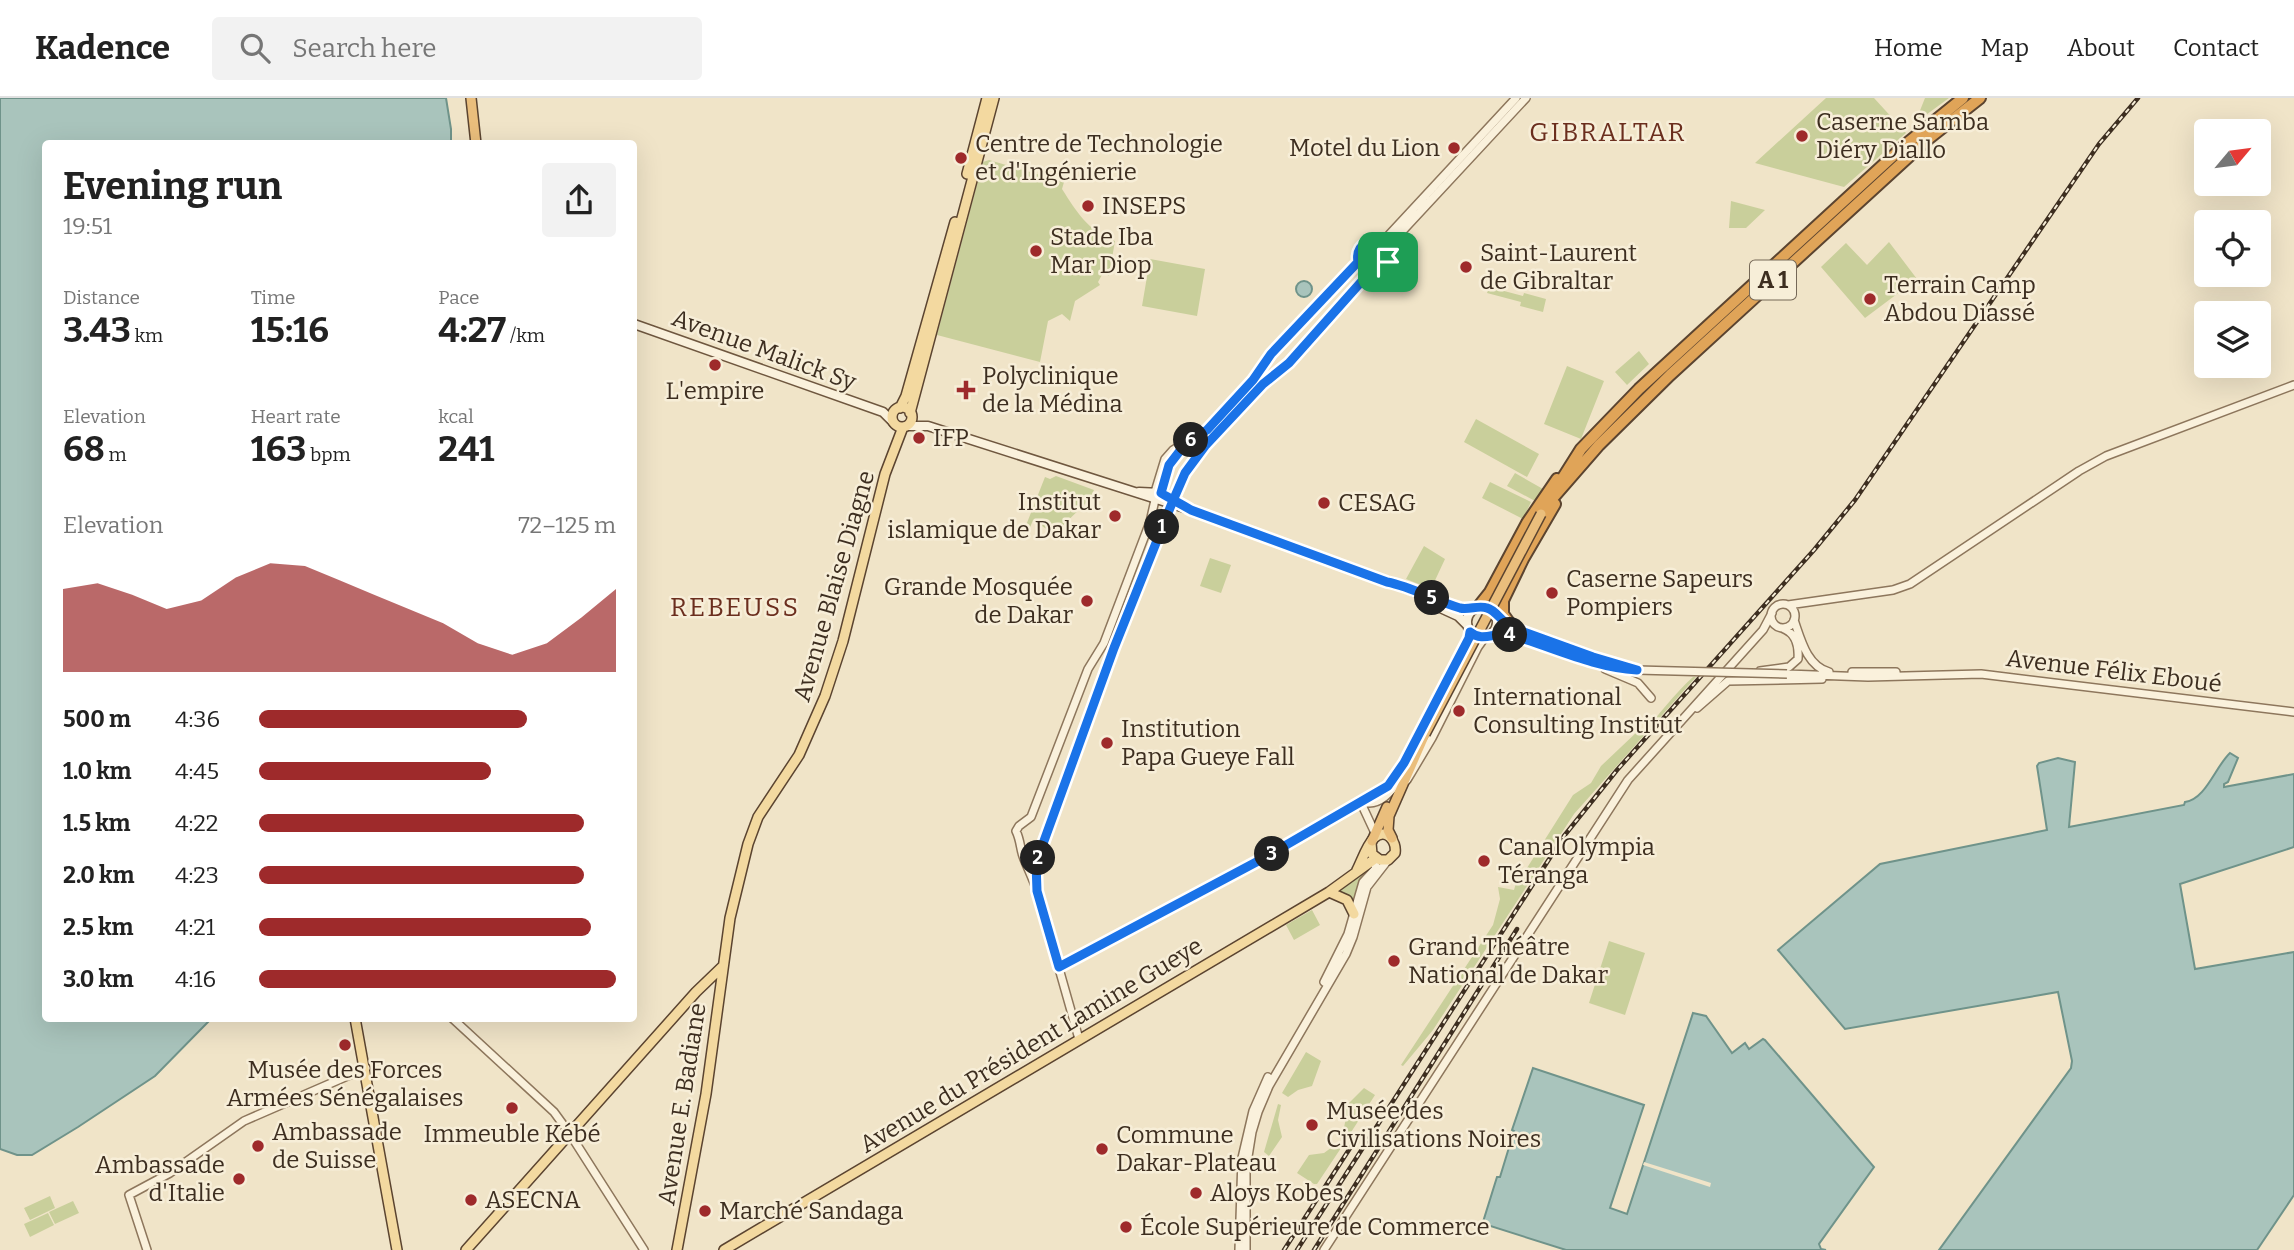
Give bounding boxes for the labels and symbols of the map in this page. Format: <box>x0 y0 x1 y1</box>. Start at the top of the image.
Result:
place label: Caserne Samba Diéry Diallo <box>1816 108 1989 164</box>
district label: GIBRALTAR <box>1529 117 1687 148</box>
north arrow <box>2194 119 2272 196</box>
marker: Caserne Samba Diéry Diallo <box>1794 128 1810 144</box>
place label: Centre de Technologie et d'Ingénierie <box>975 130 1223 186</box>
place label: Motel du Lion <box>1289 134 1440 162</box>
marker: Motel du Lion <box>1446 140 1462 156</box>
marker: Centre de Technologie et d'Ingénierie <box>953 150 969 166</box>
place label: INSEPS <box>1102 192 1186 220</box>
marker: INSEPS <box>1080 198 1096 214</box>
place label: Stade Iba Mar Diop <box>1050 223 1153 279</box>
pin <box>1358 232 1418 292</box>
place label: Saint-Laurent de Gibraltar <box>1480 239 1637 295</box>
marker: Stade Iba Mar Diop <box>1028 243 1044 259</box>
marker: Saint-Laurent de Gibraltar <box>1458 259 1474 275</box>
road number: A 1 <box>1750 260 1796 300</box>
place label: Terrain Camp Abdou Diassé <box>1884 271 2036 327</box>
marker: Terrain Camp Abdou Diassé <box>1862 291 1878 307</box>
street label: Avenue Malick Sy <box>668 304 860 396</box>
marker: L'empire <box>707 357 723 373</box>
place label: Polyclinique de la Médina <box>982 362 1123 418</box>
place label: L'empire <box>666 377 764 405</box>
marker: Polyclinique de la Médina <box>956 380 976 400</box>
pin: 6 <box>1174 422 1208 458</box>
place label: IFP <box>933 424 969 452</box>
marker: IFP <box>911 430 927 446</box>
street label: Avenue Blaise Diagne <box>788 467 880 705</box>
place label: Institut islamique de Dakar <box>887 488 1101 544</box>
place label: CESAG <box>1338 489 1416 517</box>
marker: CESAG <box>1316 495 1332 511</box>
marker: Institut islamique de Dakar <box>1107 508 1123 524</box>
pin: 1 <box>1144 510 1180 544</box>
place label: Caserne Sapeurs Pompiers <box>1566 565 1753 621</box>
place label: Grande Mosquée de Dakar <box>884 573 1073 629</box>
pin: 5 <box>1414 580 1450 616</box>
marker: Caserne Sapeurs Pompiers <box>1544 585 1560 601</box>
district label: REBEUSS <box>670 592 800 623</box>
marker: Grande Mosquée de Dakar <box>1079 593 1095 609</box>
pin: 4 <box>1492 618 1528 652</box>
street label: Avenue Félix Eboué <box>2005 644 2223 698</box>
place label: International Consulting Institut <box>1473 683 1683 739</box>
marker: International Consulting Institut <box>1451 703 1467 719</box>
place label: Institution Papa Gueye Fall <box>1121 715 1295 771</box>
marker: Institution Papa Gueye Fall <box>1099 735 1115 751</box>
place label: CanalOlympia Téranga <box>1498 833 1655 889</box>
pin: 3 <box>1254 836 1290 872</box>
pin: 2 <box>1020 840 1056 876</box>
marker: CanalOlympia Téranga <box>1476 853 1492 869</box>
street label: Avenue du Président Lamine Gueye <box>855 931 1207 1159</box>
place label: Grand Théâtre National de Dakar <box>1408 933 1608 989</box>
marker: Grand Théâtre National de Dakar <box>1386 953 1402 969</box>
street label: Avenue E. Badiane <box>652 1001 712 1207</box>
marker: Musée des Forces Armées Sénégalaises <box>337 1037 353 1053</box>
place label: Musée des Forces Armées Sénégalaises <box>226 1056 464 1112</box>
place label: Musée des Civilisations Noires <box>1326 1097 1541 1153</box>
marker: Immeuble Kébé <box>504 1100 520 1116</box>
marker: Musée des Civilisations Noires <box>1304 1117 1320 1133</box>
place label: Ambassade de Suisse <box>272 1118 402 1174</box>
place label: Immeuble Kébé <box>423 1120 601 1148</box>
place label: Commune Dakar-Plateau <box>1116 1121 1277 1177</box>
marker: Ambassade de Suisse <box>250 1138 266 1154</box>
marker: Commune Dakar-Plateau <box>1094 1141 1110 1157</box>
place label: Ambassade d'Italie <box>95 1151 225 1207</box>
marker: Ambassade d'Italie <box>231 1171 247 1187</box>
place label: Aloys Kobes <box>1210 1179 1344 1207</box>
marker: Aloys Kobes <box>1188 1185 1204 1201</box>
place label: ASECNA <box>485 1186 581 1214</box>
marker: ASECNA <box>463 1192 479 1208</box>
place label: Marché Sandaga <box>719 1197 903 1225</box>
marker: Marché Sandaga <box>697 1203 713 1219</box>
place label: École Supérieure de Commerce <box>1140 1212 1490 1241</box>
marker: École Supérieure de Commerce <box>1118 1219 1134 1235</box>

